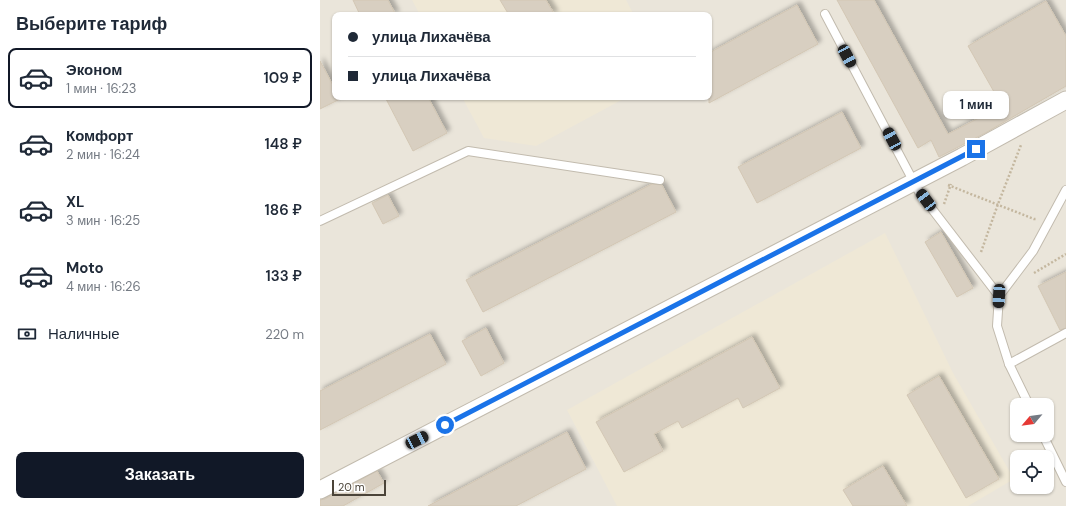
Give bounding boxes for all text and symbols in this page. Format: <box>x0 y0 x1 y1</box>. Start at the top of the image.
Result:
text: Выберите тариф <box>16 12 167 36</box>
text: улица Лихачёва <box>372 27 491 47</box>
car <box>836 43 858 69</box>
icon: car <box>18 60 54 96</box>
text: Эконом <box>66 60 122 80</box>
text: улица Лихачёва <box>372 66 491 86</box>
text: 109 ₽ <box>263 68 302 88</box>
text: 1 мин · 16:23 <box>66 80 136 97</box>
callout: 1 мин <box>943 91 1009 119</box>
text: 1 мин <box>959 96 993 113</box>
icon: car <box>18 126 54 162</box>
text: Комфорт <box>66 126 133 146</box>
car <box>881 126 903 152</box>
text: 148 ₽ <box>264 134 302 154</box>
route end <box>967 140 985 158</box>
text: 2 мин · 16:24 <box>66 146 140 163</box>
car <box>914 187 938 213</box>
icon: car <box>18 192 54 228</box>
text: XL <box>66 192 84 212</box>
text: 186 ₽ <box>265 200 302 220</box>
text: 3 мин · 16:25 <box>66 212 140 229</box>
icon: car <box>18 258 54 294</box>
text: Moto <box>66 258 104 278</box>
text: 133 ₽ <box>265 266 302 286</box>
text: 4 мин · 16:26 <box>66 278 141 295</box>
car <box>992 284 1006 308</box>
icon: cash <box>16 323 38 345</box>
text: Наличные <box>48 324 120 344</box>
text: 220 m <box>265 326 304 343</box>
north arrow <box>1010 398 1054 442</box>
map controls <box>1010 398 1054 494</box>
route start <box>436 416 454 434</box>
car <box>404 429 430 451</box>
button: locate <box>1010 450 1054 494</box>
button: Заказать <box>16 452 304 498</box>
scale bar <box>332 478 386 497</box>
text: 20 m <box>338 480 364 494</box>

